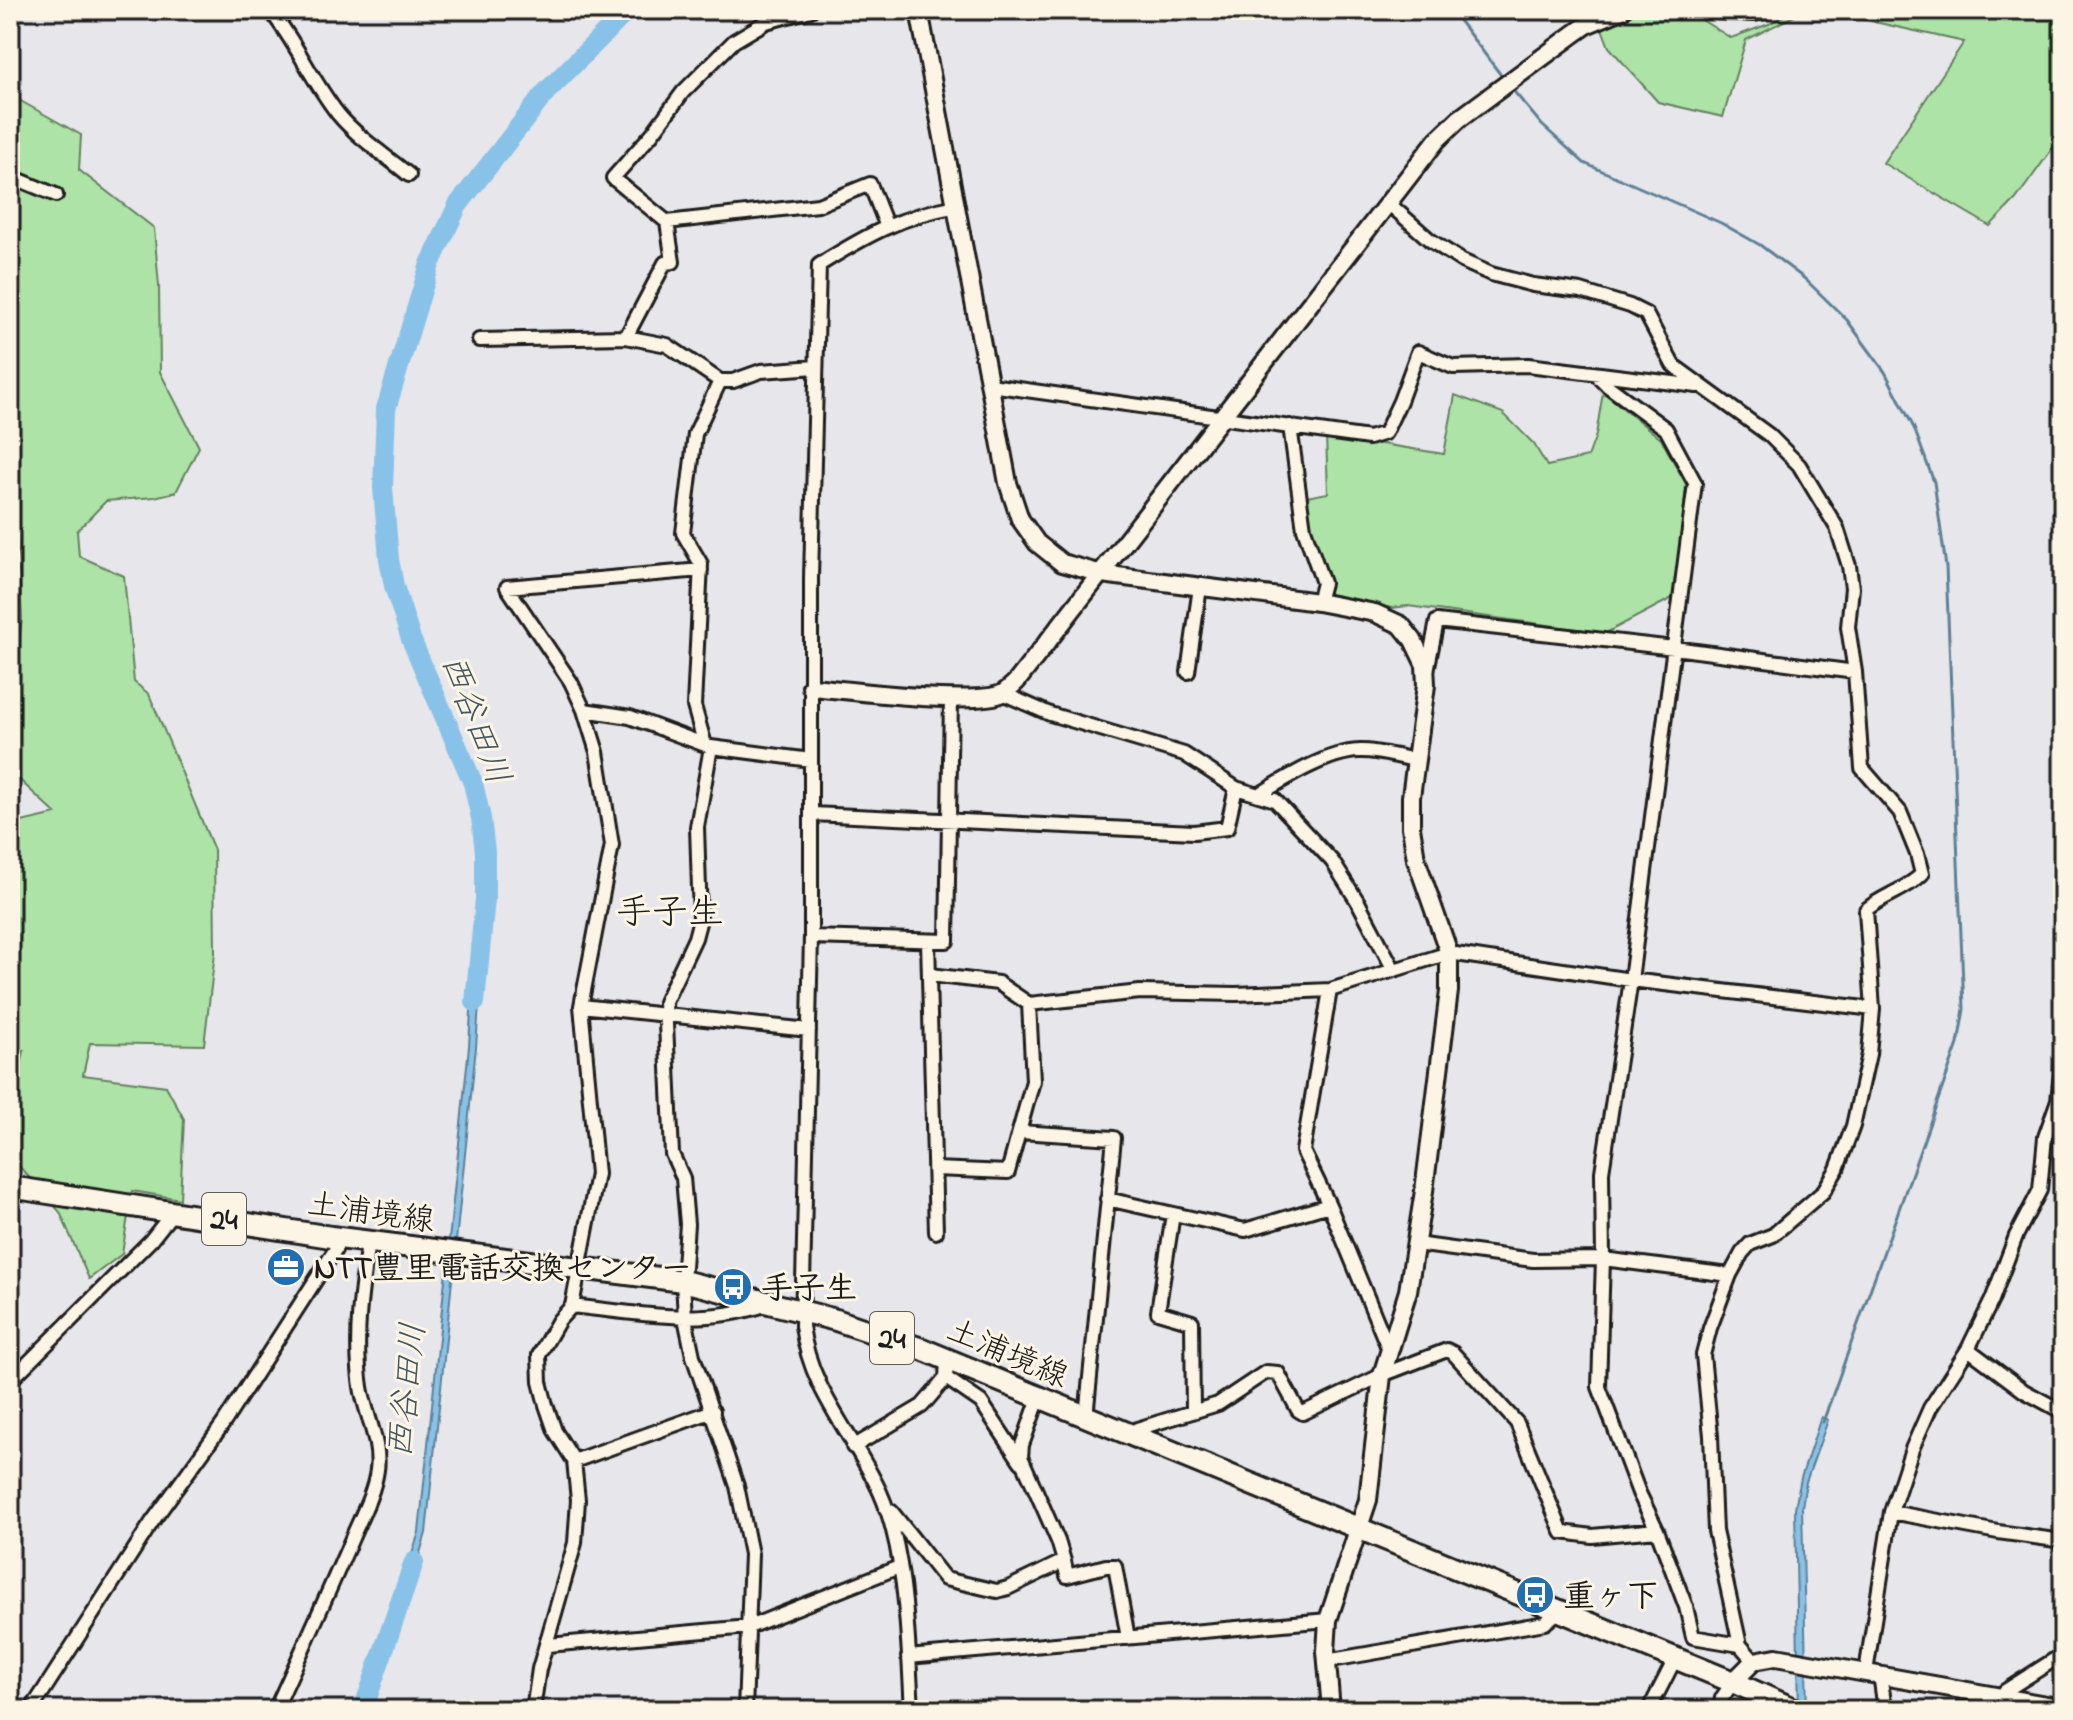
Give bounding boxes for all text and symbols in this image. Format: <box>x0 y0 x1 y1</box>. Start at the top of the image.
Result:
water label: 西谷田川 <box>426 648 521 793</box>
district label: 手子生 <box>616 888 724 941</box>
street label: 土浦境線 <box>304 1182 437 1247</box>
road number: 24 <box>202 1193 246 1245</box>
office icon: NTT豊里電話交換センター <box>265 1246 307 1288</box>
place label: NTT豊里電話交換センター <box>314 1247 692 1294</box>
bus stop icon: 手子生 <box>712 1266 754 1308</box>
place label: 手子生 <box>761 1267 857 1314</box>
street label: 土浦境線 <box>939 1309 1075 1402</box>
road number: 24 <box>870 1312 914 1364</box>
water label: 西谷田川 <box>377 1320 441 1461</box>
bus stop icon: 重ヶ下 <box>1514 1574 1556 1616</box>
place label: 重ヶ下 <box>1563 1575 1659 1622</box>

